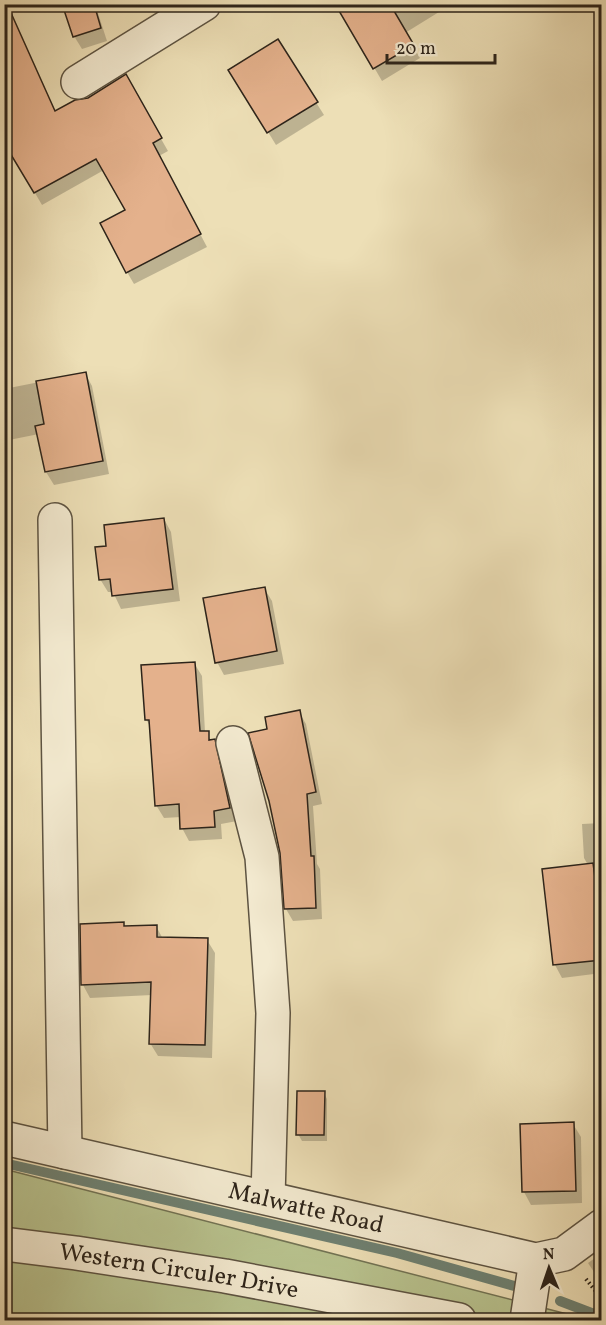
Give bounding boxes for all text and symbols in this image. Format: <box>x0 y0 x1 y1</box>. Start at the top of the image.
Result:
scale bar <box>387 27 495 65</box>
text: 20 m <box>396 37 436 62</box>
street label: Malwatte Road <box>225 1175 387 1244</box>
street label: Western Circuler Drive <box>57 1236 301 1308</box>
north arrow <box>519 1238 579 1298</box>
text: N <box>542 1244 555 1266</box>

